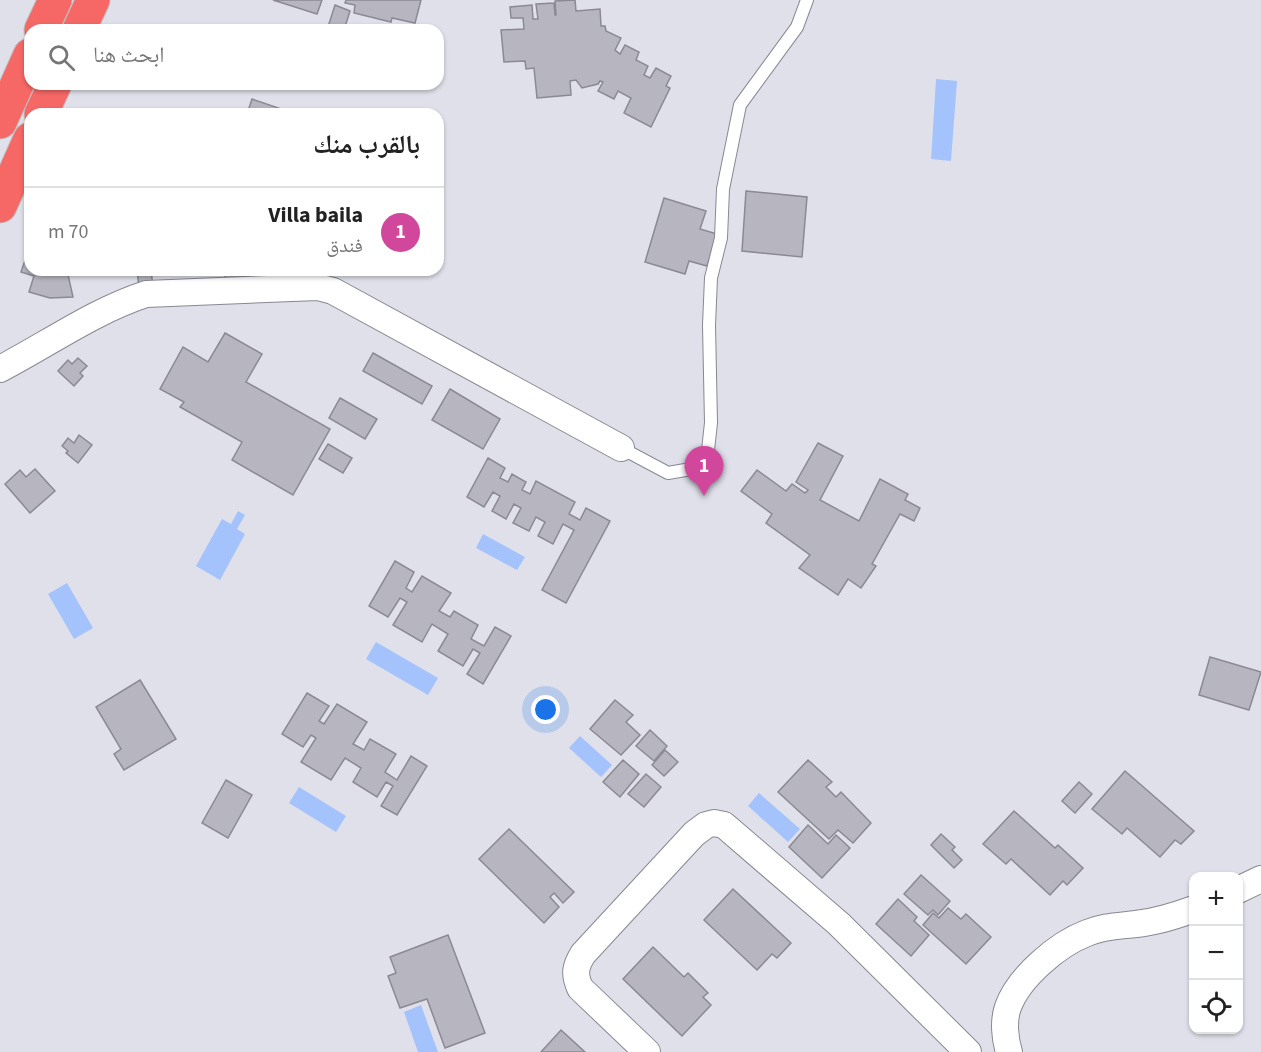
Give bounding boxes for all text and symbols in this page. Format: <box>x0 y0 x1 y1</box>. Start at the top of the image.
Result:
search box <box>24 24 444 90</box>
text: ابحث هنا <box>93 39 164 71</box>
icon: search <box>45 41 78 74</box>
text: بالقرب منك <box>313 126 420 163</box>
text: Villa baila <box>268 199 363 231</box>
text: 70 m <box>48 218 88 246</box>
text: 1 <box>395 218 406 246</box>
text: فندق <box>326 232 363 260</box>
pin: 1 <box>684 446 724 496</box>
your location <box>531 695 560 724</box>
map controls <box>1189 872 1243 1034</box>
button: + <box>1189 872 1243 926</box>
button: − <box>1189 926 1243 980</box>
button: locate <box>1189 980 1243 1034</box>

